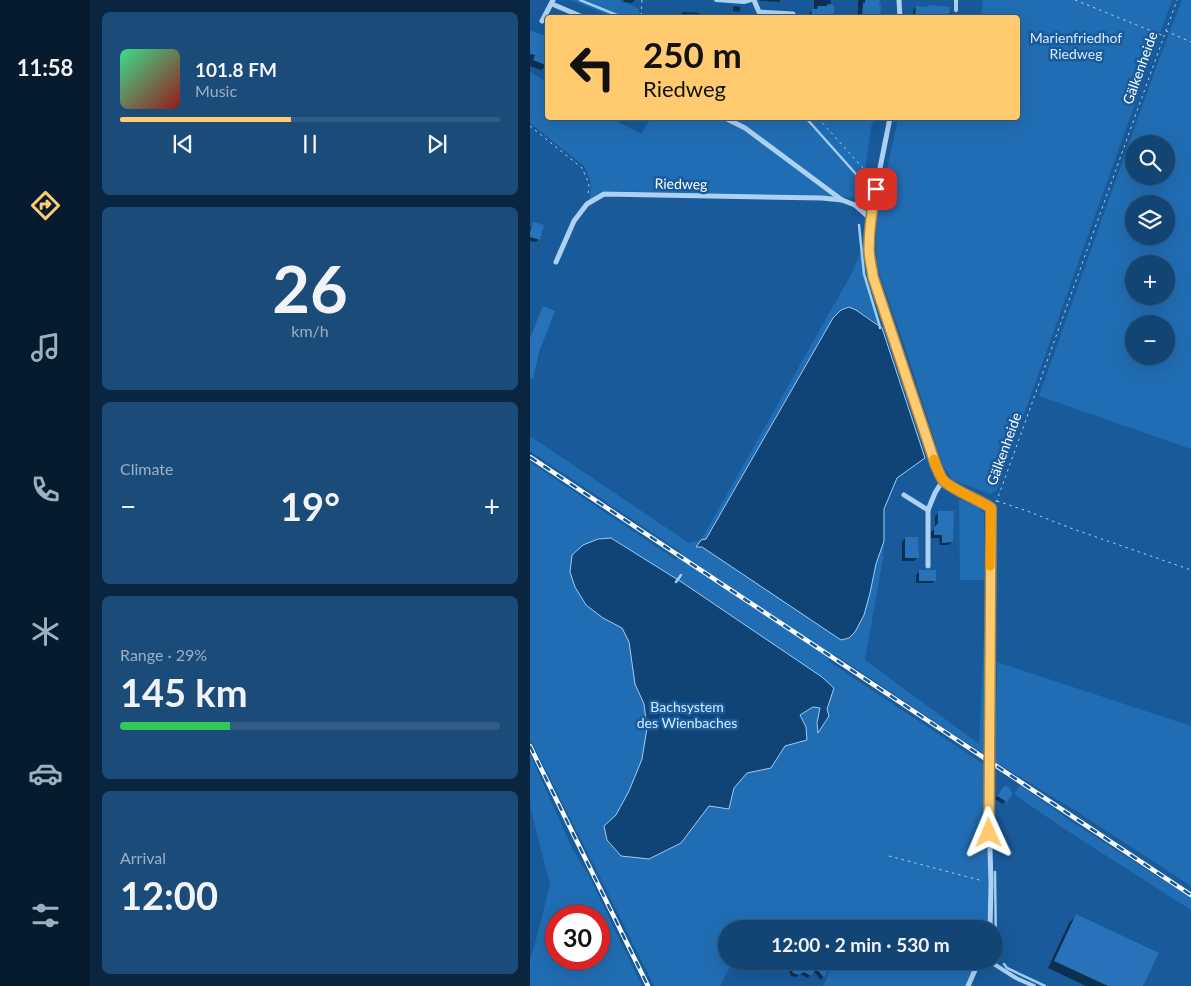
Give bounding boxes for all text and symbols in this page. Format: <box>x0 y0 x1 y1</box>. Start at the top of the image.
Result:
park label: Marienfriedhof Riedweg <box>1030 29 1122 62</box>
street label: Gälkenheide <box>1119 29 1161 107</box>
text: 250 m <box>643 33 742 75</box>
icon: left <box>560 35 625 100</box>
text: 11:58 <box>17 54 73 81</box>
text: 101.8 FM <box>195 58 277 81</box>
text: Riedweg <box>643 75 726 102</box>
text: Music <box>195 81 237 100</box>
icon: previous <box>169 130 197 158</box>
icon: pause <box>296 130 324 158</box>
icon: next <box>423 130 451 158</box>
map controls <box>1125 135 1175 365</box>
button: search <box>1125 135 1175 185</box>
pin <box>855 168 897 210</box>
street label: Riedweg <box>654 175 708 192</box>
icon: arrive <box>862 175 890 203</box>
icon: directions <box>28 188 63 223</box>
button: layers <box>1125 195 1175 245</box>
text: 26 <box>272 249 348 327</box>
button: + <box>1125 255 1175 305</box>
button: − <box>1125 315 1175 365</box>
text: km/h <box>291 321 329 340</box>
icon: music <box>28 330 63 365</box>
street label: Gälkenheide <box>983 410 1025 488</box>
text: Climate <box>120 459 173 478</box>
icon: phone <box>28 472 63 507</box>
text: 19° <box>280 483 340 529</box>
text: − <box>120 489 136 523</box>
text: + <box>484 489 500 523</box>
icon: climate <box>28 614 63 649</box>
text: Range · 29% <box>120 645 207 664</box>
text: 145 km <box>120 669 248 715</box>
park label: Bachsystem des Wienbaches <box>637 698 737 731</box>
icon: car <box>28 756 63 791</box>
position arrow <box>962 806 1014 858</box>
text: Arrival <box>120 848 166 867</box>
text: 12:00 <box>120 872 218 918</box>
icon: filters <box>28 898 63 933</box>
speed limit sign: 30 <box>545 905 610 970</box>
text: 12:00 · 2 min · 530 m <box>771 933 950 956</box>

